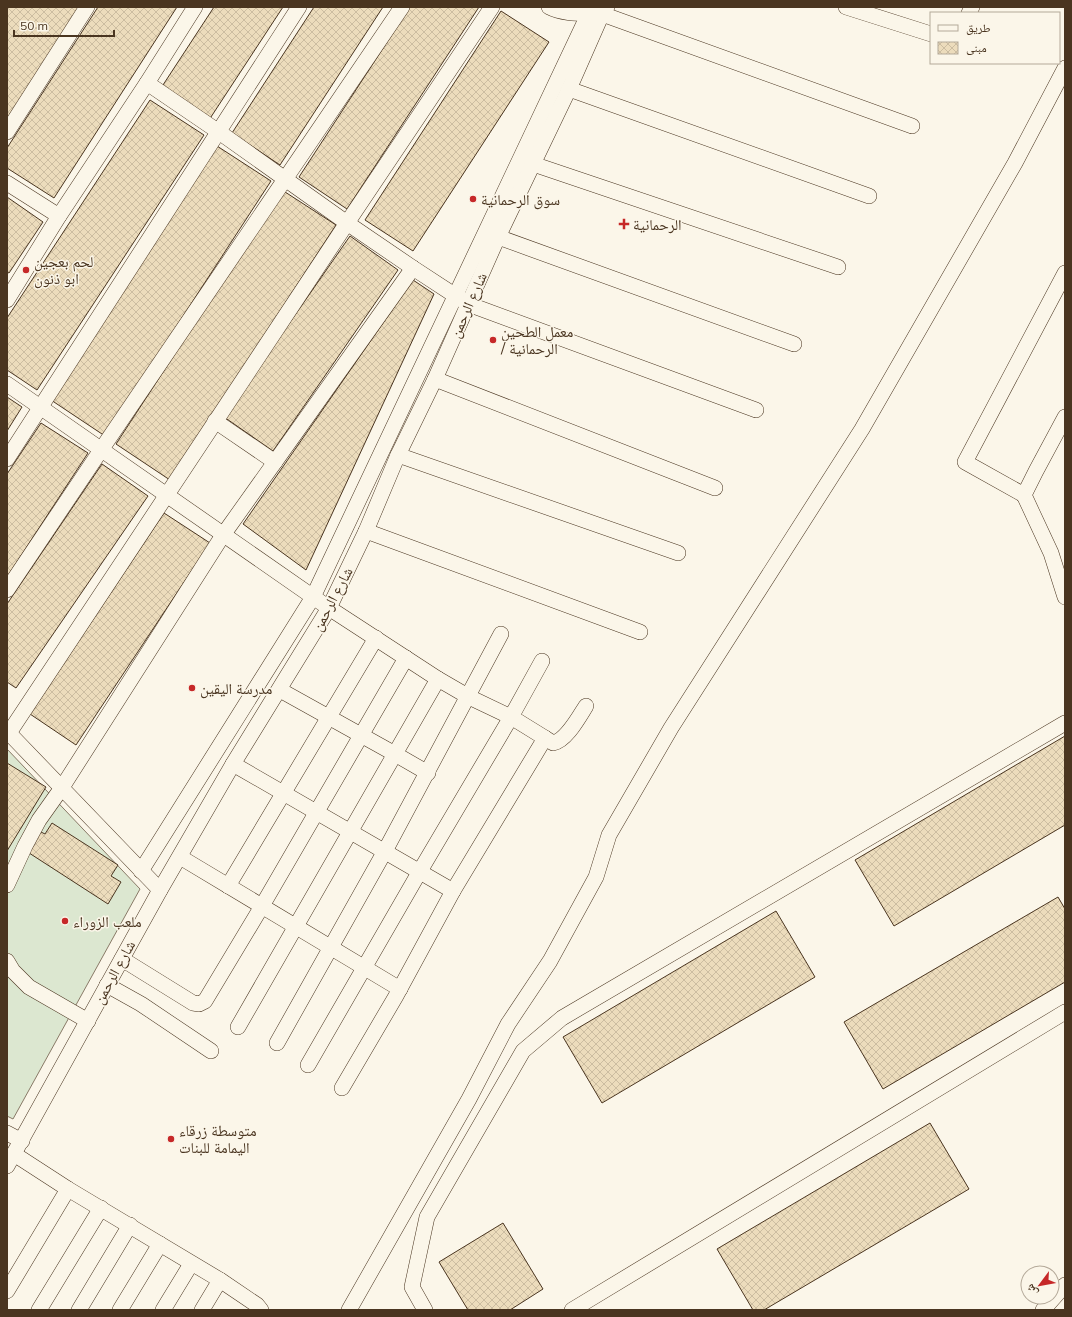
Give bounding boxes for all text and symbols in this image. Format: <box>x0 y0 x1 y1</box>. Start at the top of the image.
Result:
scale bar <box>14 12 114 38</box>
legend <box>930 12 1060 64</box>
text: 50 m <box>20 18 48 33</box>
text: طريق <box>966 20 991 35</box>
text: مبنى <box>966 40 987 55</box>
place label: سوق الرحمانية <box>481 190 560 210</box>
marker: سوق الرحمانية <box>468 194 478 204</box>
place label: الرحمانية <box>633 215 682 234</box>
marker: الرحمانية <box>618 218 630 230</box>
place label: لحم بعجين ابو ذنون <box>34 252 94 289</box>
marker: لحم بعجين ابو ذنون <box>21 265 31 275</box>
street label: شارع الرحمن <box>445 269 492 341</box>
place label: معمل الطحين / الرحمانية <box>500 322 574 358</box>
marker: معمل الطحين / الرحمانية <box>488 335 498 345</box>
street label: شارع الرحمن <box>307 564 358 635</box>
place label: مدرسة اليقين <box>200 679 273 699</box>
marker: مدرسة اليقين <box>187 683 197 693</box>
place label: ملعب الزوراء <box>73 912 142 931</box>
marker: ملعب الزوراء <box>60 916 70 926</box>
street label: شارع الرحمن <box>89 937 140 1008</box>
place label: متوسطة زرقاء اليمامة للبنات <box>179 1121 257 1157</box>
marker: متوسطة زرقاء اليمامة للبنات <box>166 1134 176 1144</box>
north arrow <box>1020 1265 1060 1305</box>
text: ش <box>1022 1281 1041 1299</box>

